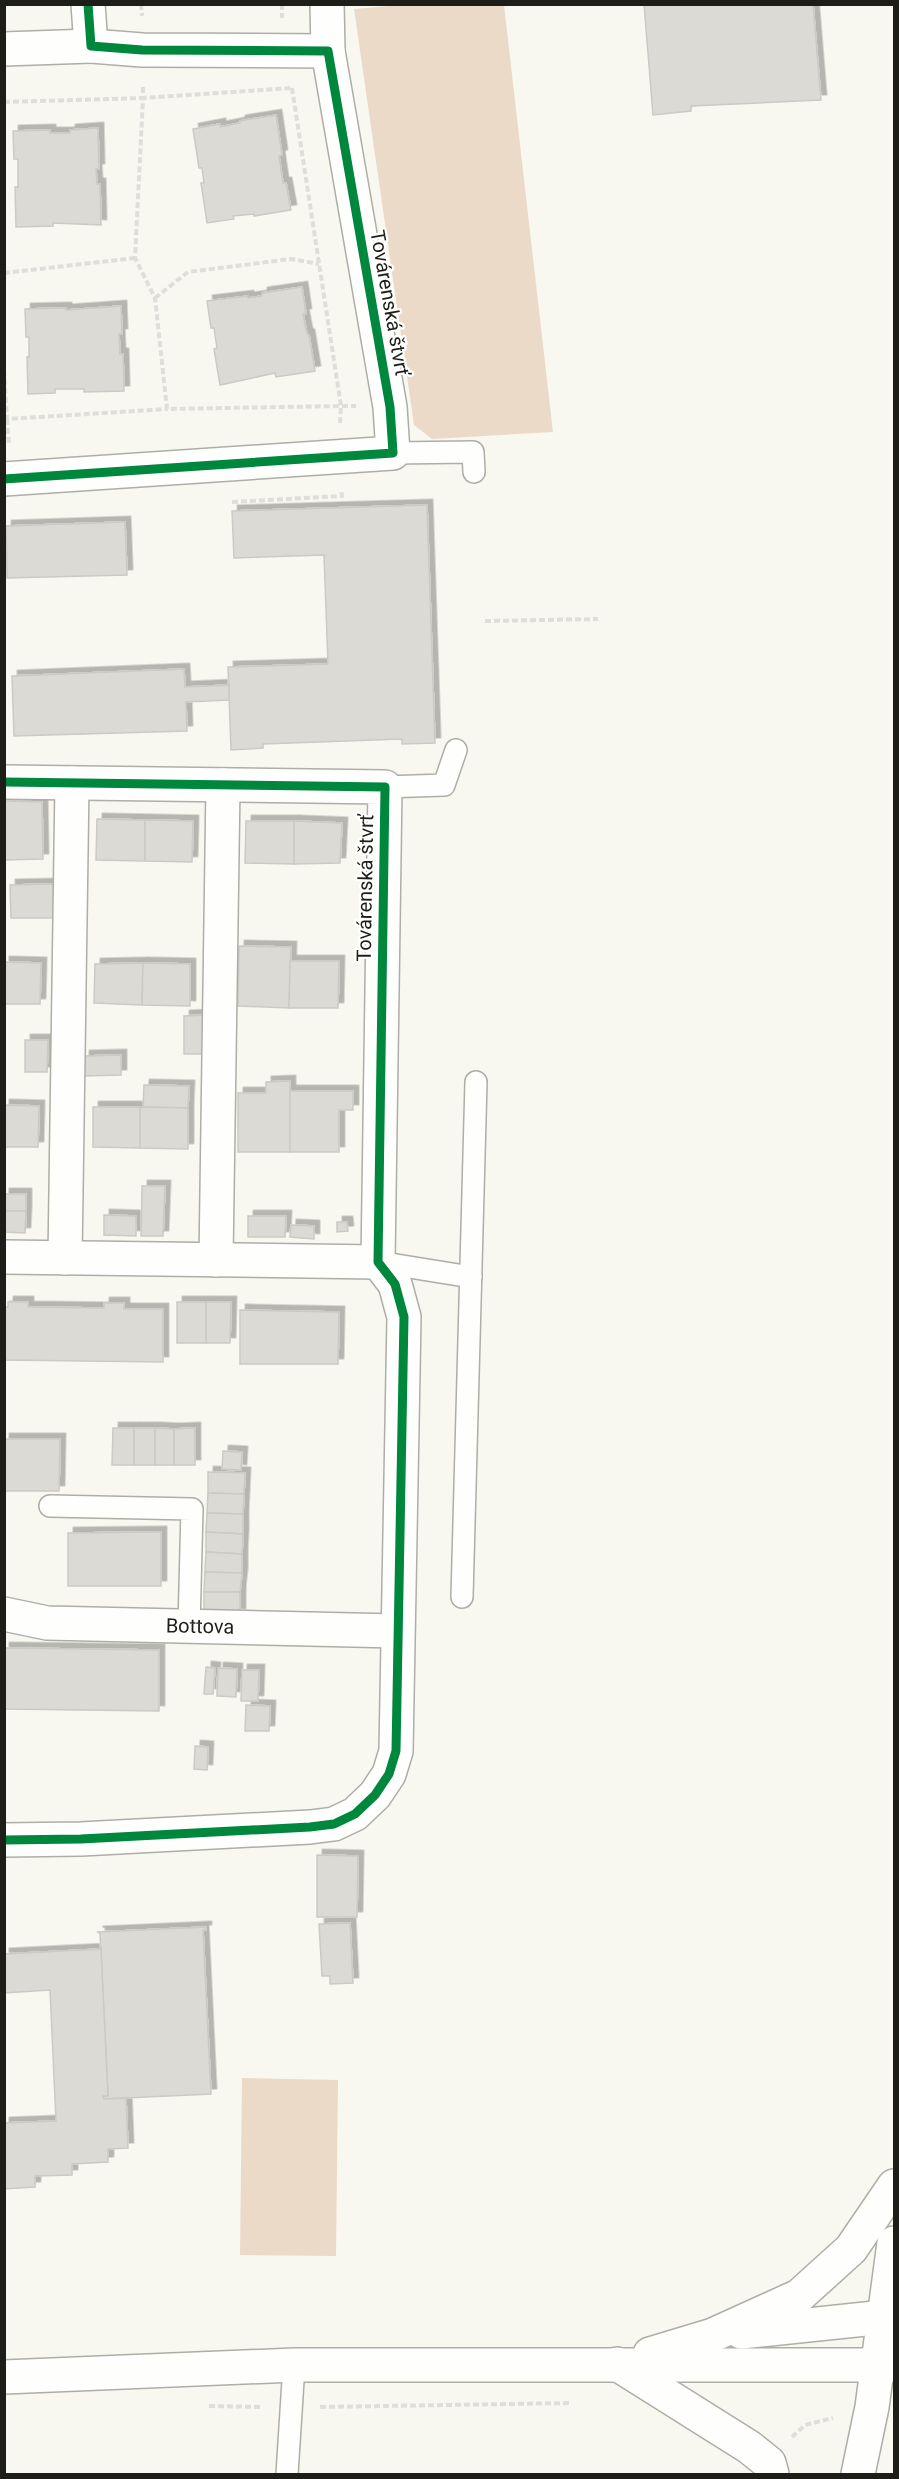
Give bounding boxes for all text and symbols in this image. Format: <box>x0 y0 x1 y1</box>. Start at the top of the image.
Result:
street label: Továrenská štvrť <box>365 228 415 379</box>
street label: Továrenská štvrť <box>352 813 378 962</box>
street label: Bottova <box>166 1613 234 1639</box>

